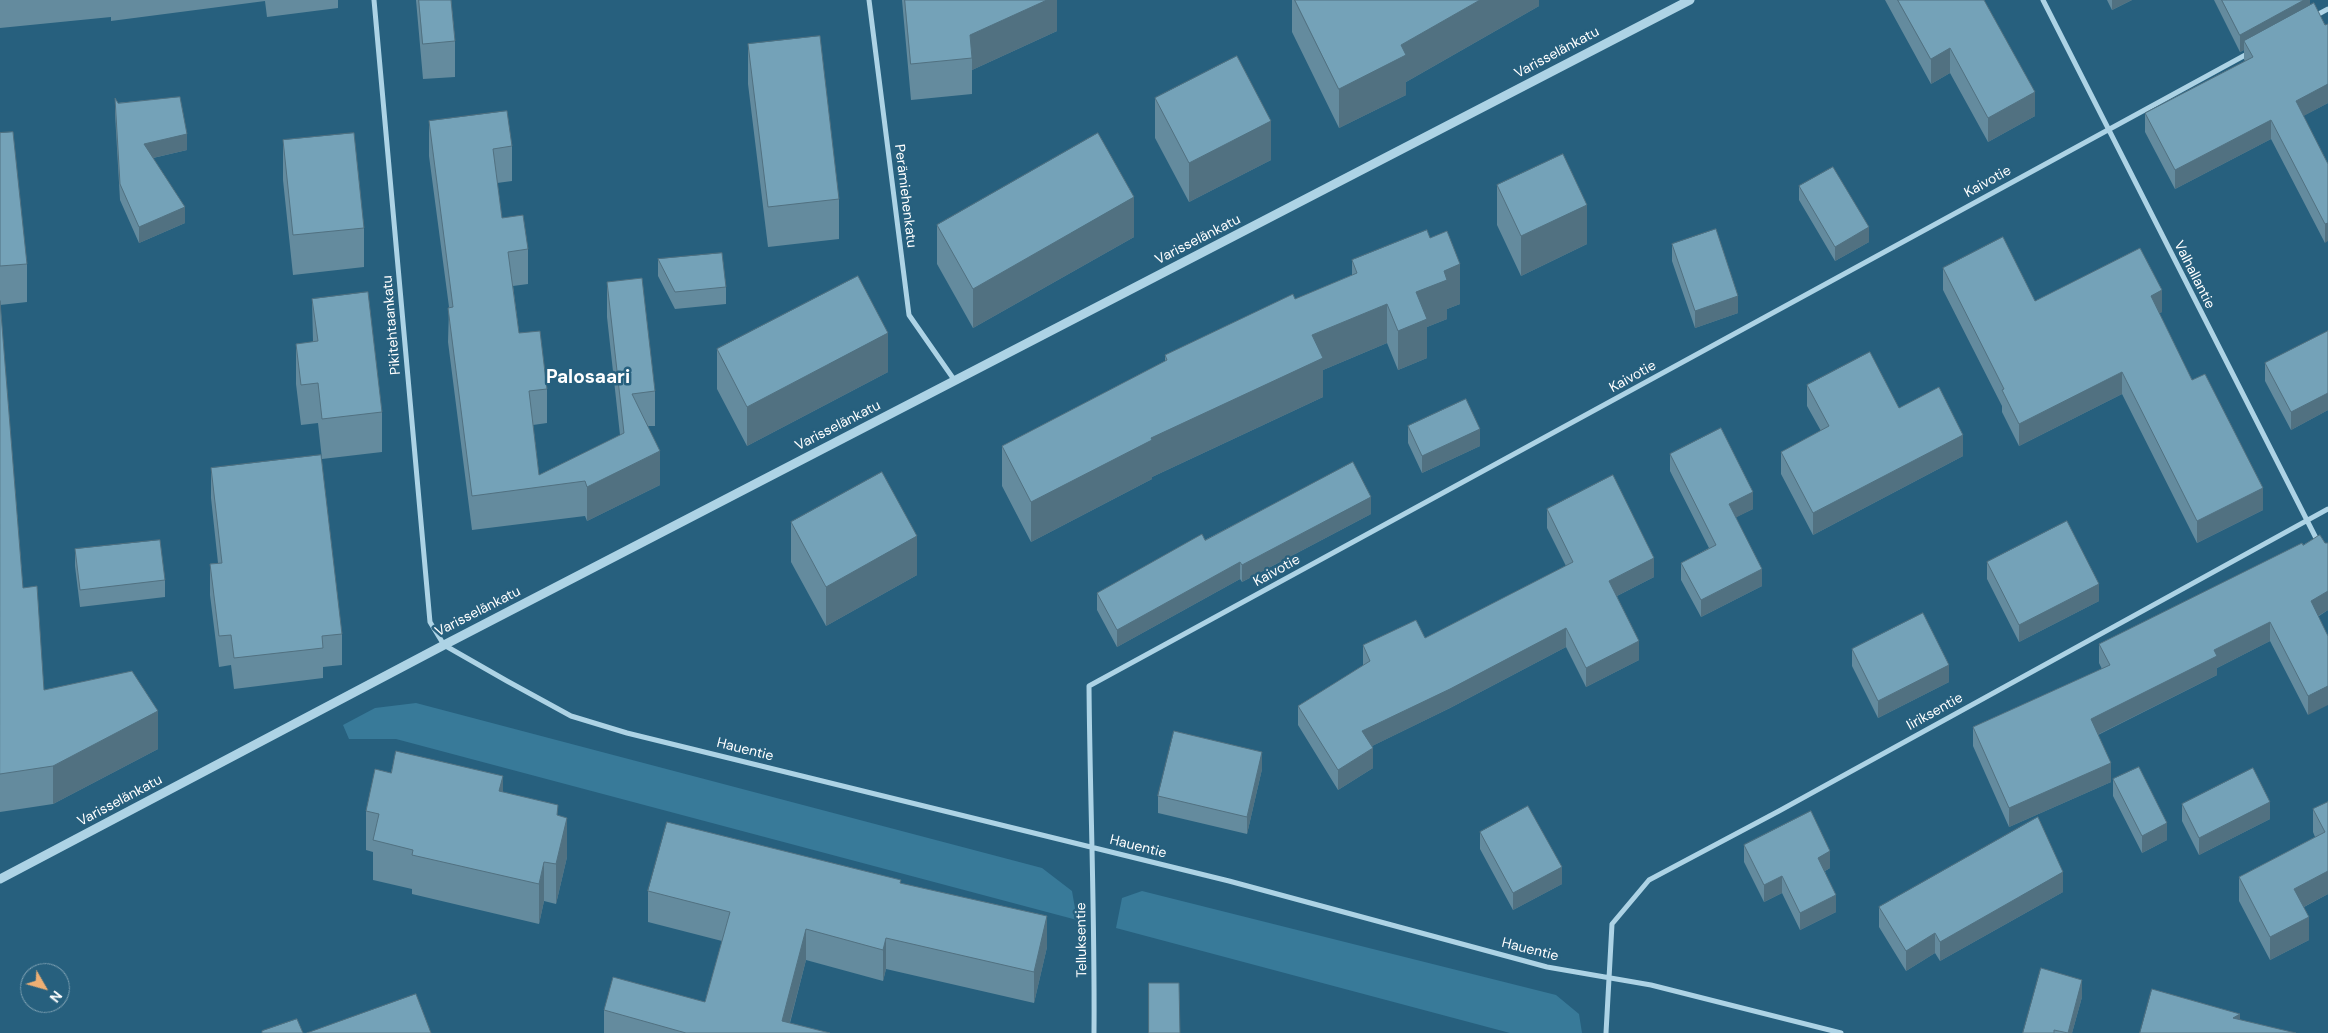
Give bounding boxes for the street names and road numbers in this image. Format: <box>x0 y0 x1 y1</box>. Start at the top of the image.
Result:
street label: Varisselänkatu <box>1512 24 1602 82</box>
street label: Perämiehenkatu <box>890 143 920 249</box>
street label: Kaivotie <box>1962 162 2014 202</box>
street label: Varisselänkatu <box>1153 211 1243 269</box>
street label: Valhallantie <box>2170 238 2218 312</box>
street label: Pikitehtaankatu <box>379 275 405 375</box>
street label: Kaivotie <box>1607 357 1659 397</box>
street label: Varisselänkatu <box>793 397 883 455</box>
street label: Kaivotie <box>1251 551 1303 591</box>
street label: Varisselänkatu <box>433 583 523 641</box>
street label: Iiriksentie <box>1904 690 1966 734</box>
street label: Hauentie <box>715 735 775 765</box>
street label: Varisselänkatu <box>75 772 165 830</box>
street label: Hauentie <box>1108 832 1168 862</box>
street label: Telluksentie <box>1073 902 1091 978</box>
street label: Hauentie <box>1500 935 1560 965</box>

